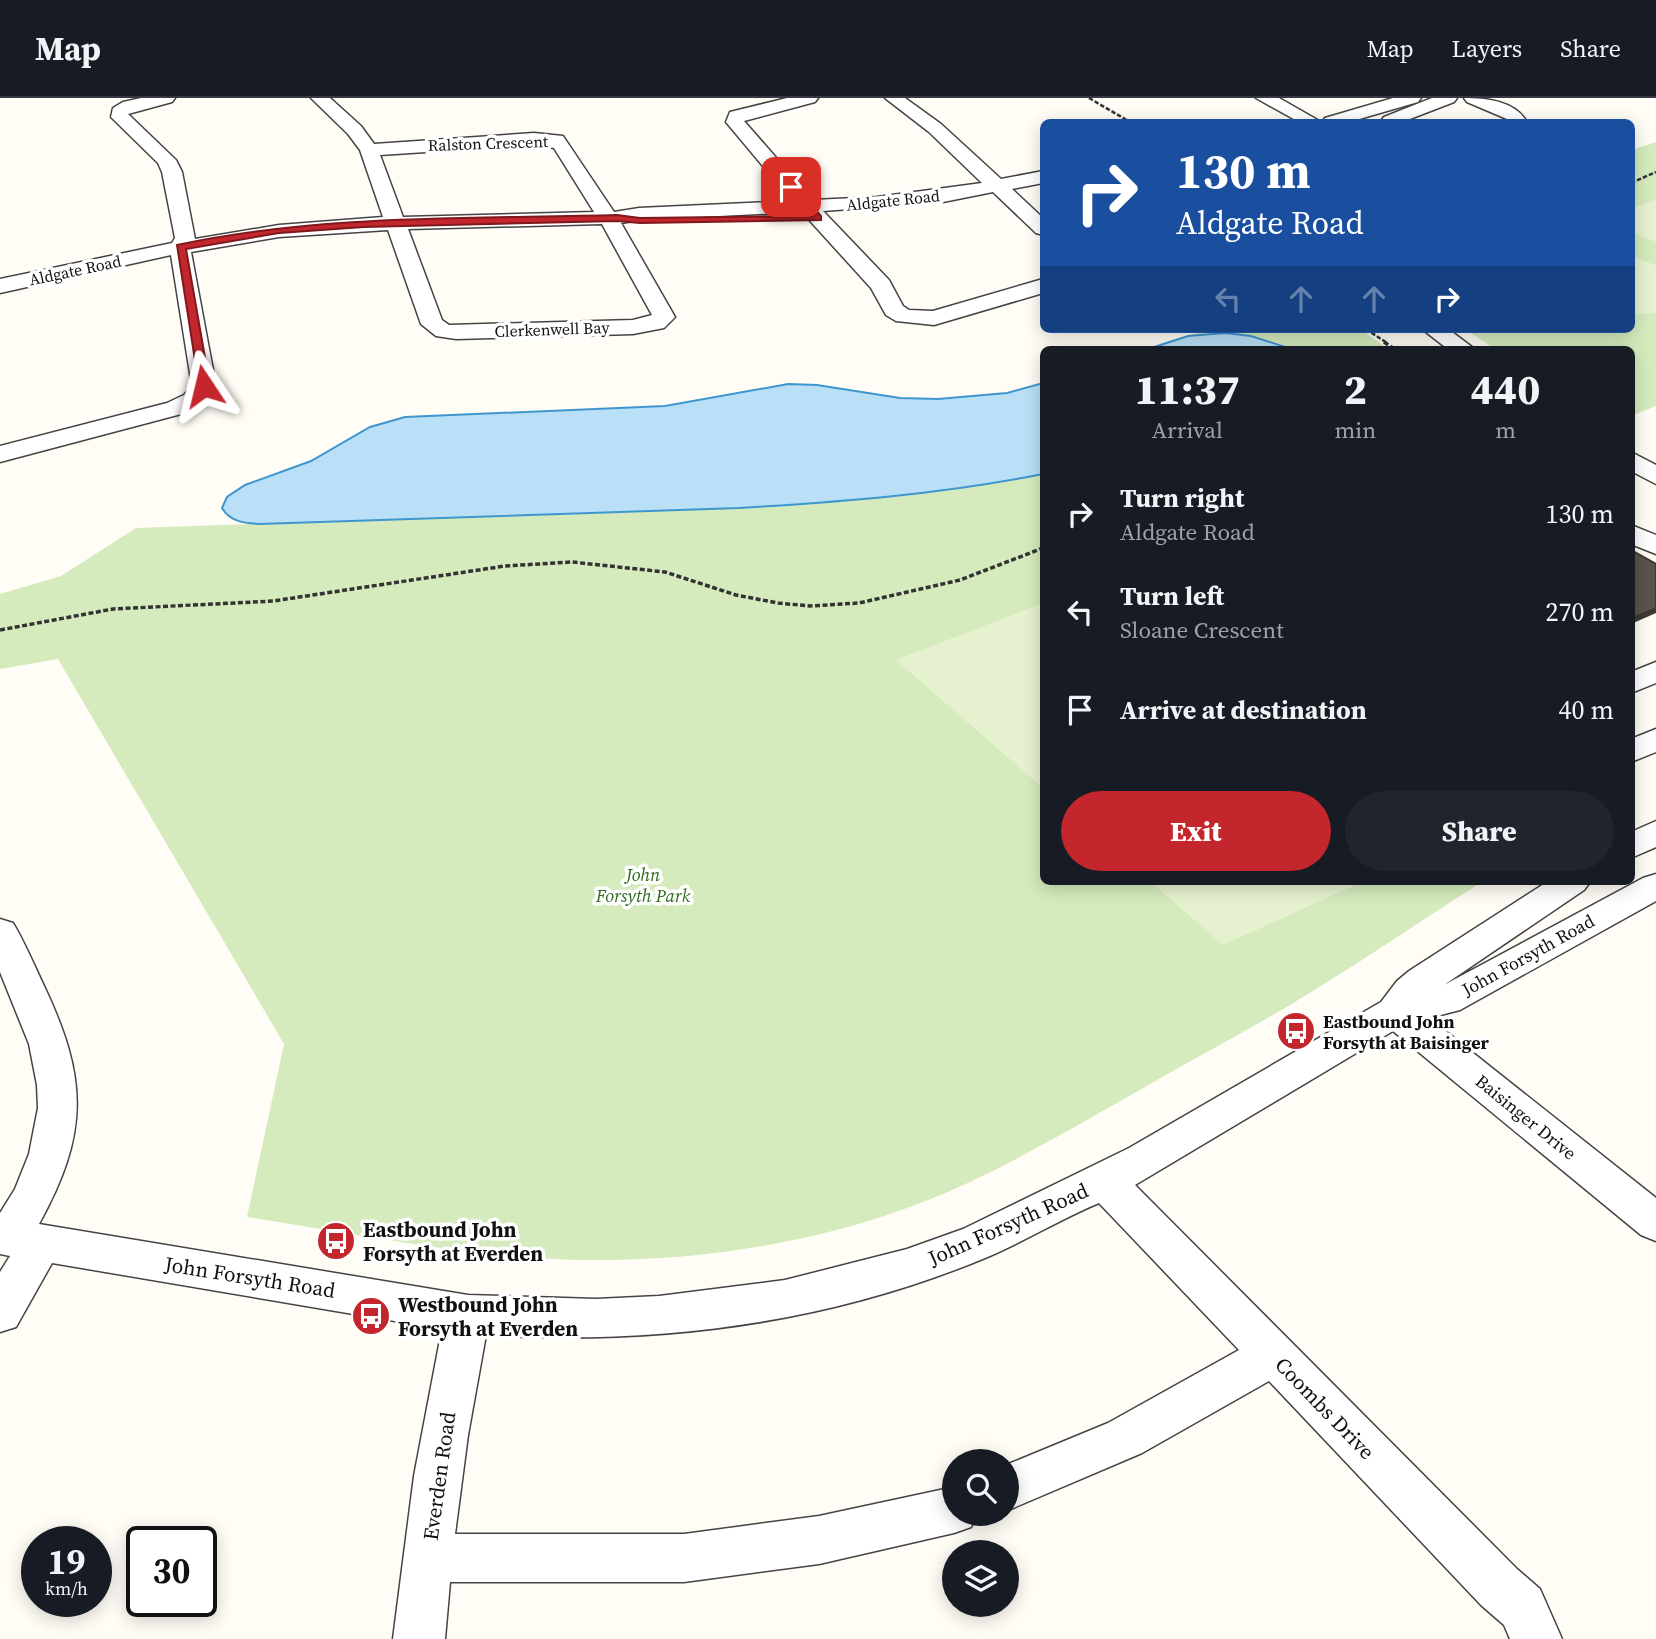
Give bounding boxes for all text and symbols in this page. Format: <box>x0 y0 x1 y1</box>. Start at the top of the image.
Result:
text: Map <box>35 26 101 71</box>
text: Map <box>1367 32 1414 65</box>
text: Layers <box>1452 32 1522 65</box>
text: Share <box>1560 32 1621 65</box>
street label: Ralston Crescent <box>428 130 549 156</box>
text: 130 m <box>1176 137 1311 204</box>
icon: right <box>1061 147 1152 238</box>
pin <box>761 157 821 217</box>
icon: arrive <box>772 168 810 206</box>
street label: Aldgate Road <box>845 184 941 216</box>
text: Aldgate Road <box>1176 201 1364 245</box>
street label: Aldgate Road <box>27 249 123 291</box>
icon: left <box>1209 280 1247 318</box>
icon: ahead <box>1282 280 1320 318</box>
icon: ahead <box>1355 280 1393 318</box>
icon: right <box>1428 280 1466 318</box>
street label: Clerkenwell Bay <box>494 316 611 342</box>
position arrow <box>167 349 241 423</box>
text: 11:37 <box>1135 360 1240 418</box>
text: 2 <box>1344 360 1367 418</box>
text: 440 <box>1471 360 1540 418</box>
text: Arrival <box>1152 414 1223 446</box>
text: min <box>1335 414 1376 446</box>
text: m <box>1495 414 1516 446</box>
text: Turn right <box>1120 480 1244 516</box>
icon: right <box>1061 495 1099 533</box>
text: 130 m <box>1546 496 1614 532</box>
text: Aldgate Road <box>1120 516 1255 548</box>
text: Turn left <box>1120 578 1224 614</box>
icon: left <box>1061 593 1099 631</box>
text: 270 m <box>1546 594 1614 630</box>
text: Sloane Crescent <box>1120 614 1284 646</box>
icon: arrive <box>1061 691 1099 729</box>
text: Arrive at destination <box>1120 692 1367 728</box>
text: 40 m <box>1559 692 1614 728</box>
button: Exit <box>1061 791 1331 871</box>
button: Share <box>1345 791 1614 871</box>
park label: John Forsyth Park <box>595 862 691 908</box>
street label: John Forsyth Road <box>1456 908 1599 1002</box>
place label: Eastbound John Forsyth at Baisinger <box>1323 1009 1490 1055</box>
bus stop icon: Eastbound John Forsyth at Baisinger <box>1275 1010 1317 1052</box>
street label: Baisinger Drive <box>1470 1068 1582 1166</box>
street label: John Forsyth Road <box>922 1176 1093 1273</box>
place label: Eastbound John Forsyth at Everden <box>363 1215 543 1268</box>
bus stop icon: Eastbound John Forsyth at Everden <box>315 1220 357 1262</box>
street label: John Forsyth Road <box>162 1249 338 1305</box>
place label: Westbound John Forsyth at Everden <box>398 1290 578 1343</box>
bus stop icon: Westbound John Forsyth at Everden <box>350 1295 392 1337</box>
street label: Coombs Drive <box>1269 1350 1381 1466</box>
street label: Everden Road <box>416 1410 462 1542</box>
map controls <box>942 1449 1019 1617</box>
button: search <box>942 1449 1019 1526</box>
speed limit sign: 30 <box>126 1526 217 1617</box>
text: 19 <box>48 1538 85 1586</box>
button: layers <box>942 1540 1019 1617</box>
text: km/h <box>45 1576 88 1601</box>

